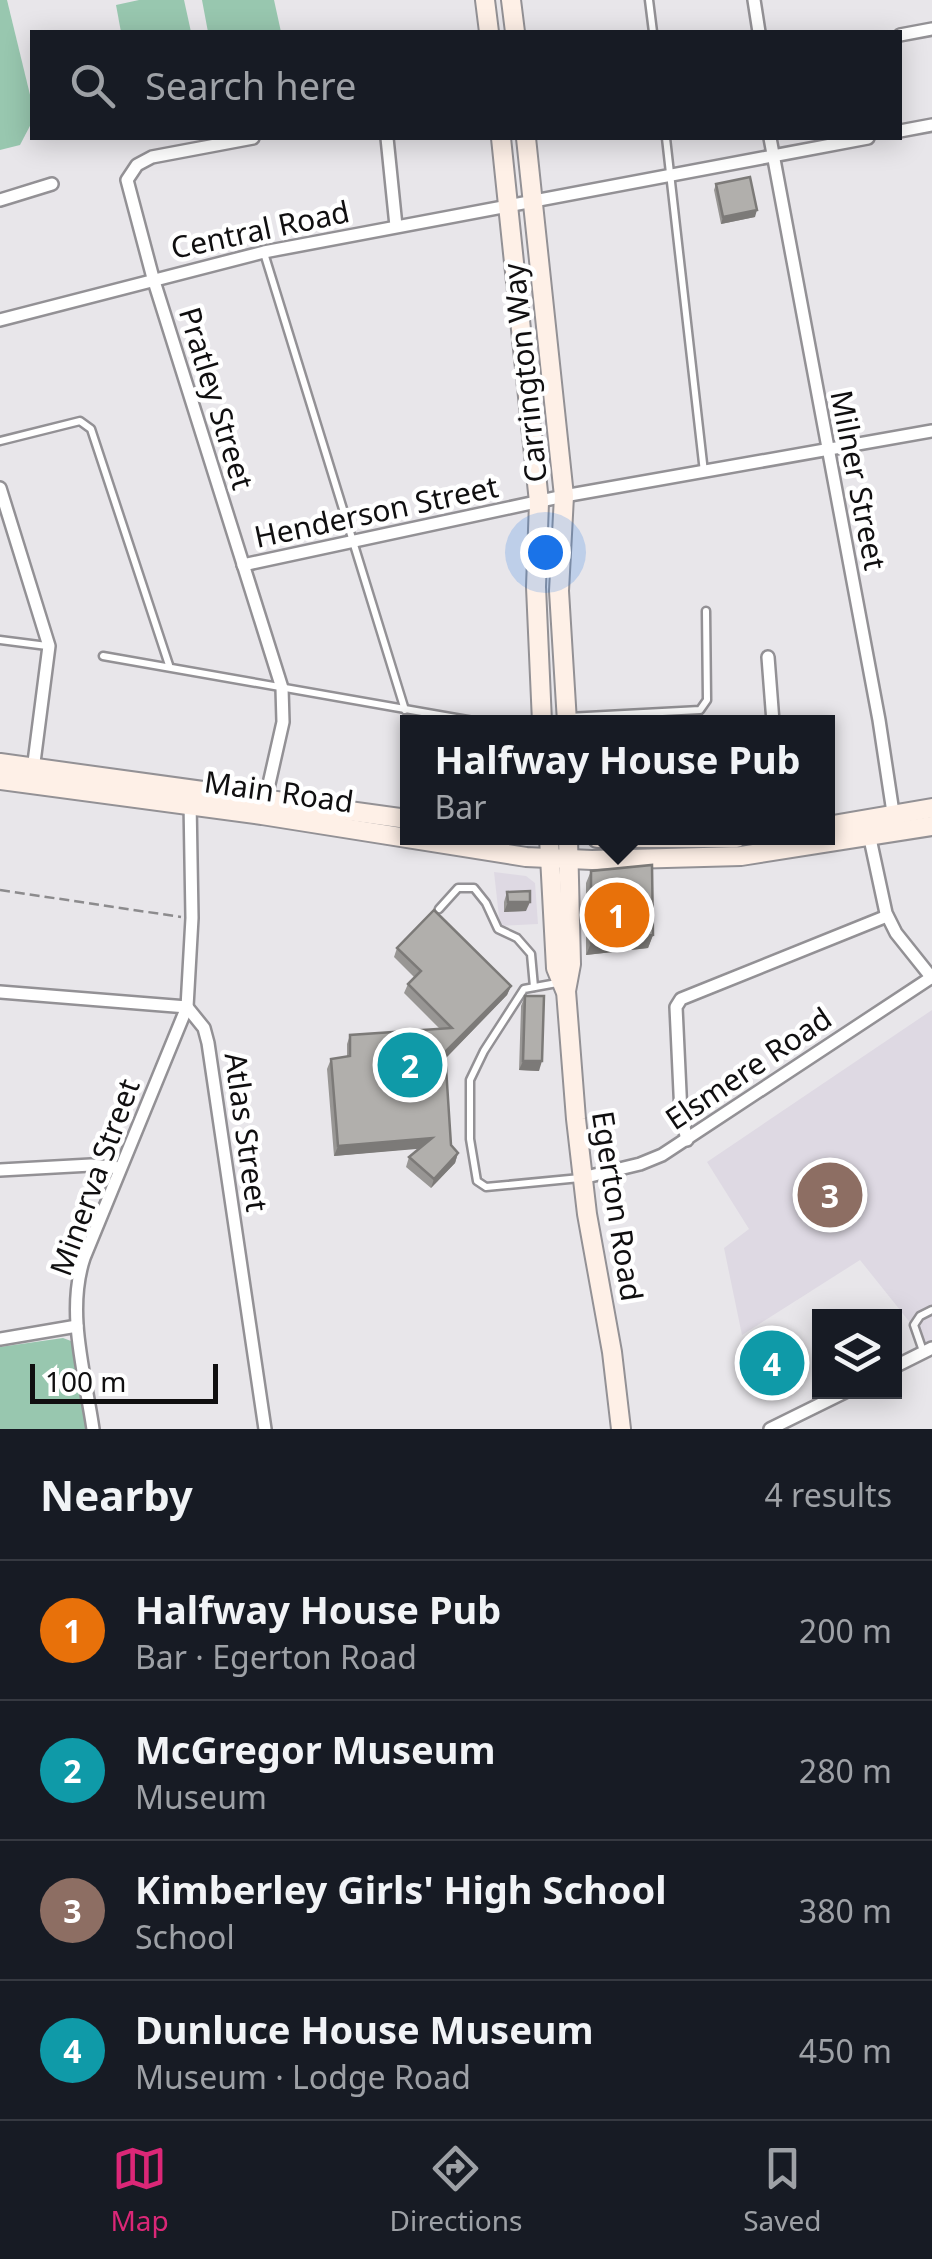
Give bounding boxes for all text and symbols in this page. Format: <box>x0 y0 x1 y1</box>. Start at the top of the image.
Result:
search box <box>30 30 902 140</box>
icon: search <box>65 58 120 113</box>
text: Search here <box>145 59 356 111</box>
street label: Central Road <box>167 190 353 268</box>
street label: Carrington Way <box>492 261 556 485</box>
street label: Pratley Street <box>170 302 264 494</box>
street label: Milner Street <box>822 387 897 573</box>
street label: Henderson Street <box>250 465 502 557</box>
your location <box>520 527 571 578</box>
popup <box>400 715 835 845</box>
text: Halfway House Pub <box>434 733 801 785</box>
street label: Main Road <box>202 760 356 822</box>
text: Bar <box>434 785 486 828</box>
pin: 1 <box>584 878 650 952</box>
street label: Elsmere Road <box>657 997 839 1139</box>
pin: 2 <box>378 1028 442 1102</box>
street label: Atlas Street <box>216 1050 278 1214</box>
street label: Minerva Street <box>39 1073 149 1281</box>
street label: Egerton Road <box>583 1108 653 1304</box>
pin: 3 <box>798 1158 862 1232</box>
map controls <box>812 1309 902 1399</box>
button: layers <box>812 1309 902 1399</box>
pin: 4 <box>740 1326 804 1400</box>
scale bar <box>30 1359 218 1404</box>
text: 100 m <box>45 1362 127 1400</box>
text: Nearby <box>40 1466 193 1523</box>
text: 4 results <box>765 1473 892 1516</box>
text: Halfway House Pub <box>135 1583 501 1635</box>
text: 1 <box>63 1609 82 1652</box>
text: 200 m <box>799 1609 892 1652</box>
text: Bar · Egerton Road <box>135 1635 417 1678</box>
text: McGregor Museum <box>135 1723 496 1775</box>
text: 2 <box>63 1749 82 1792</box>
text: 280 m <box>799 1749 892 1792</box>
text: Museum <box>135 1775 267 1818</box>
text: Kimberley Girls' High School <box>135 1863 667 1915</box>
text: 3 <box>63 1889 82 1932</box>
text: 380 m <box>799 1889 892 1932</box>
text: School <box>135 1915 235 1958</box>
text: Dunluce House Museum <box>135 2003 594 2055</box>
text: 4 <box>63 2029 82 2072</box>
text: 450 m <box>799 2029 892 2072</box>
text: Museum · Lodge Road <box>135 2055 471 2098</box>
tab: Map <box>110 2141 169 2239</box>
tab: Directions <box>390 2141 522 2239</box>
tab: Saved <box>743 2141 822 2239</box>

